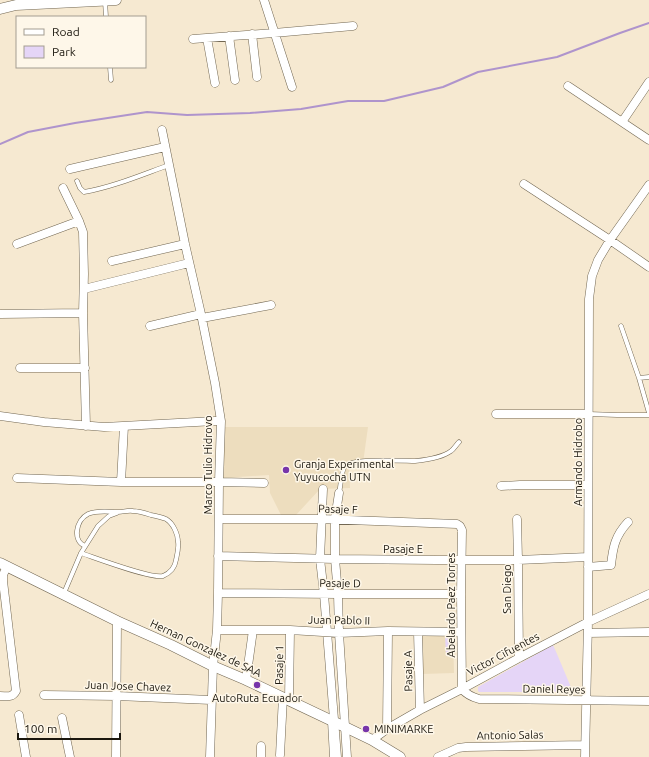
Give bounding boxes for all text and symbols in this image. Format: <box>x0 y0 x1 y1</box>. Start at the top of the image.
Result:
legend <box>16 16 146 68</box>
text: Road <box>52 25 80 38</box>
text: Park <box>52 45 76 58</box>
street label: Marco Tulio Hidrovo <box>202 415 214 515</box>
street label: Armando Hidrobo <box>572 418 584 506</box>
place label: Granja Experimental Yuyucocha UTN <box>294 458 394 483</box>
marker: Granja Experimental Yuyucocha UTN <box>281 465 291 475</box>
street label: Pasaje F <box>318 502 358 516</box>
street label: Pasaje E <box>383 543 423 555</box>
street label: Abelardo Paez Torres <box>445 552 457 657</box>
street label: San Diego <box>501 564 513 614</box>
street label: Pasaje D <box>319 577 361 589</box>
street label: Juan Pablo II <box>308 613 370 627</box>
street label: Hernan Gonzalez de SAA <box>148 617 264 679</box>
street label: Victor Cifuentes <box>465 630 541 678</box>
street label: Pasaje 1 <box>273 645 285 685</box>
street label: Pasaje A <box>402 650 414 692</box>
street label: Juan Jose Chavez <box>85 678 171 694</box>
marker: AutoRuta Ecuador <box>252 680 262 690</box>
street label: Daniel Reyes <box>522 682 586 696</box>
place label: AutoRuta Ecuador <box>212 692 303 704</box>
scale bar <box>18 715 120 741</box>
text: 100 m <box>24 722 57 735</box>
place label: MINIMARKE <box>374 723 434 735</box>
marker: MINIMARKE <box>361 724 371 734</box>
street label: Antonio Salas <box>476 728 544 742</box>

